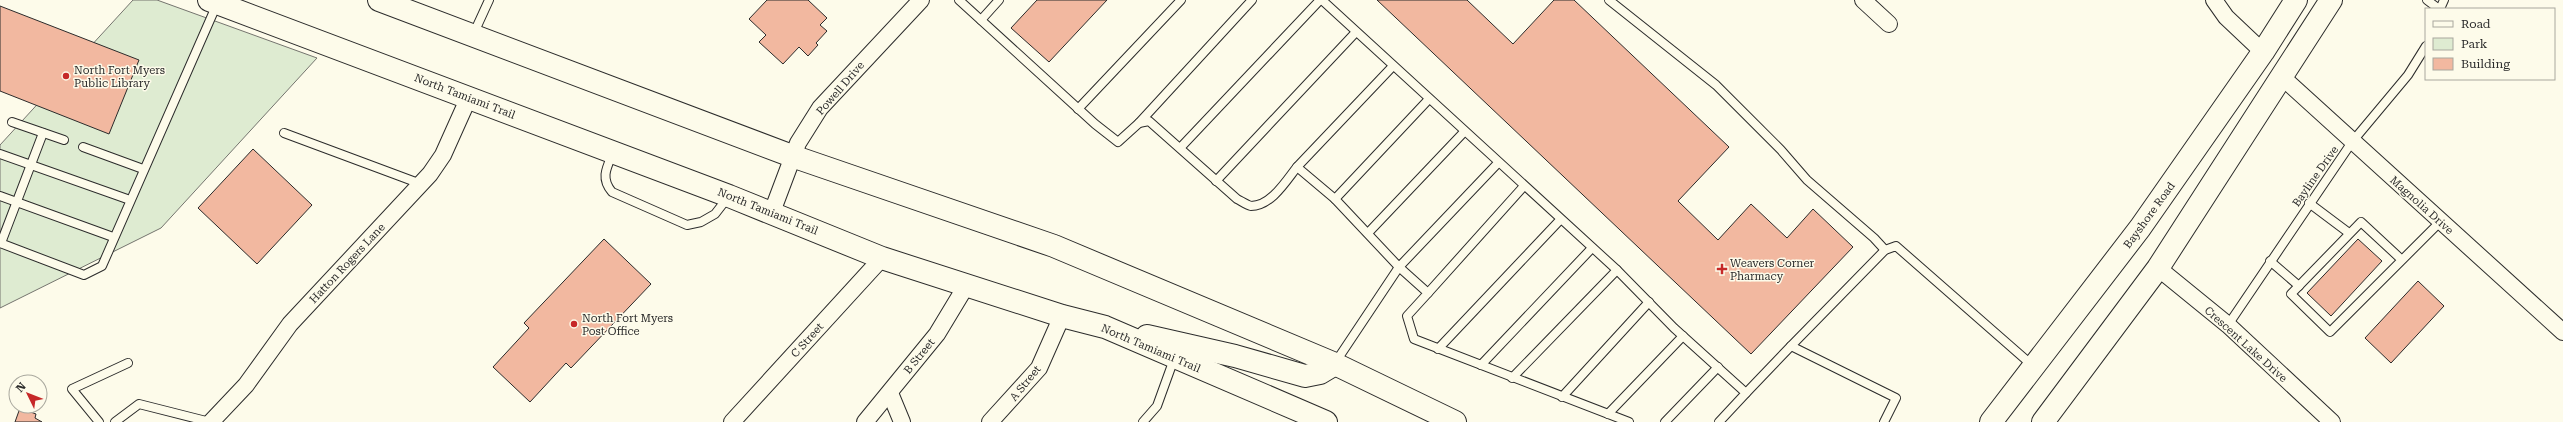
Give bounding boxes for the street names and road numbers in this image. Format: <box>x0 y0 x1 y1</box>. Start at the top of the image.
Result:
street label: Powell Drive <box>814 59 867 118</box>
street label: North Tamiami Trail <box>413 71 518 122</box>
street label: Bayline Drive <box>2290 143 2341 209</box>
street label: Magnolia Drive <box>2387 174 2456 237</box>
street label: Bayshore Road <box>2121 180 2178 251</box>
street label: North Tamiami Trail <box>716 185 820 238</box>
street label: Hatton Rogers Lane <box>307 221 388 306</box>
street label: Crescent Lake Drive <box>2202 304 2290 385</box>
street label: C Street <box>788 320 826 360</box>
street label: North Tamiami Trail <box>1099 322 1203 376</box>
street label: B Street <box>901 336 938 377</box>
street label: A Street <box>1007 363 1044 404</box>

